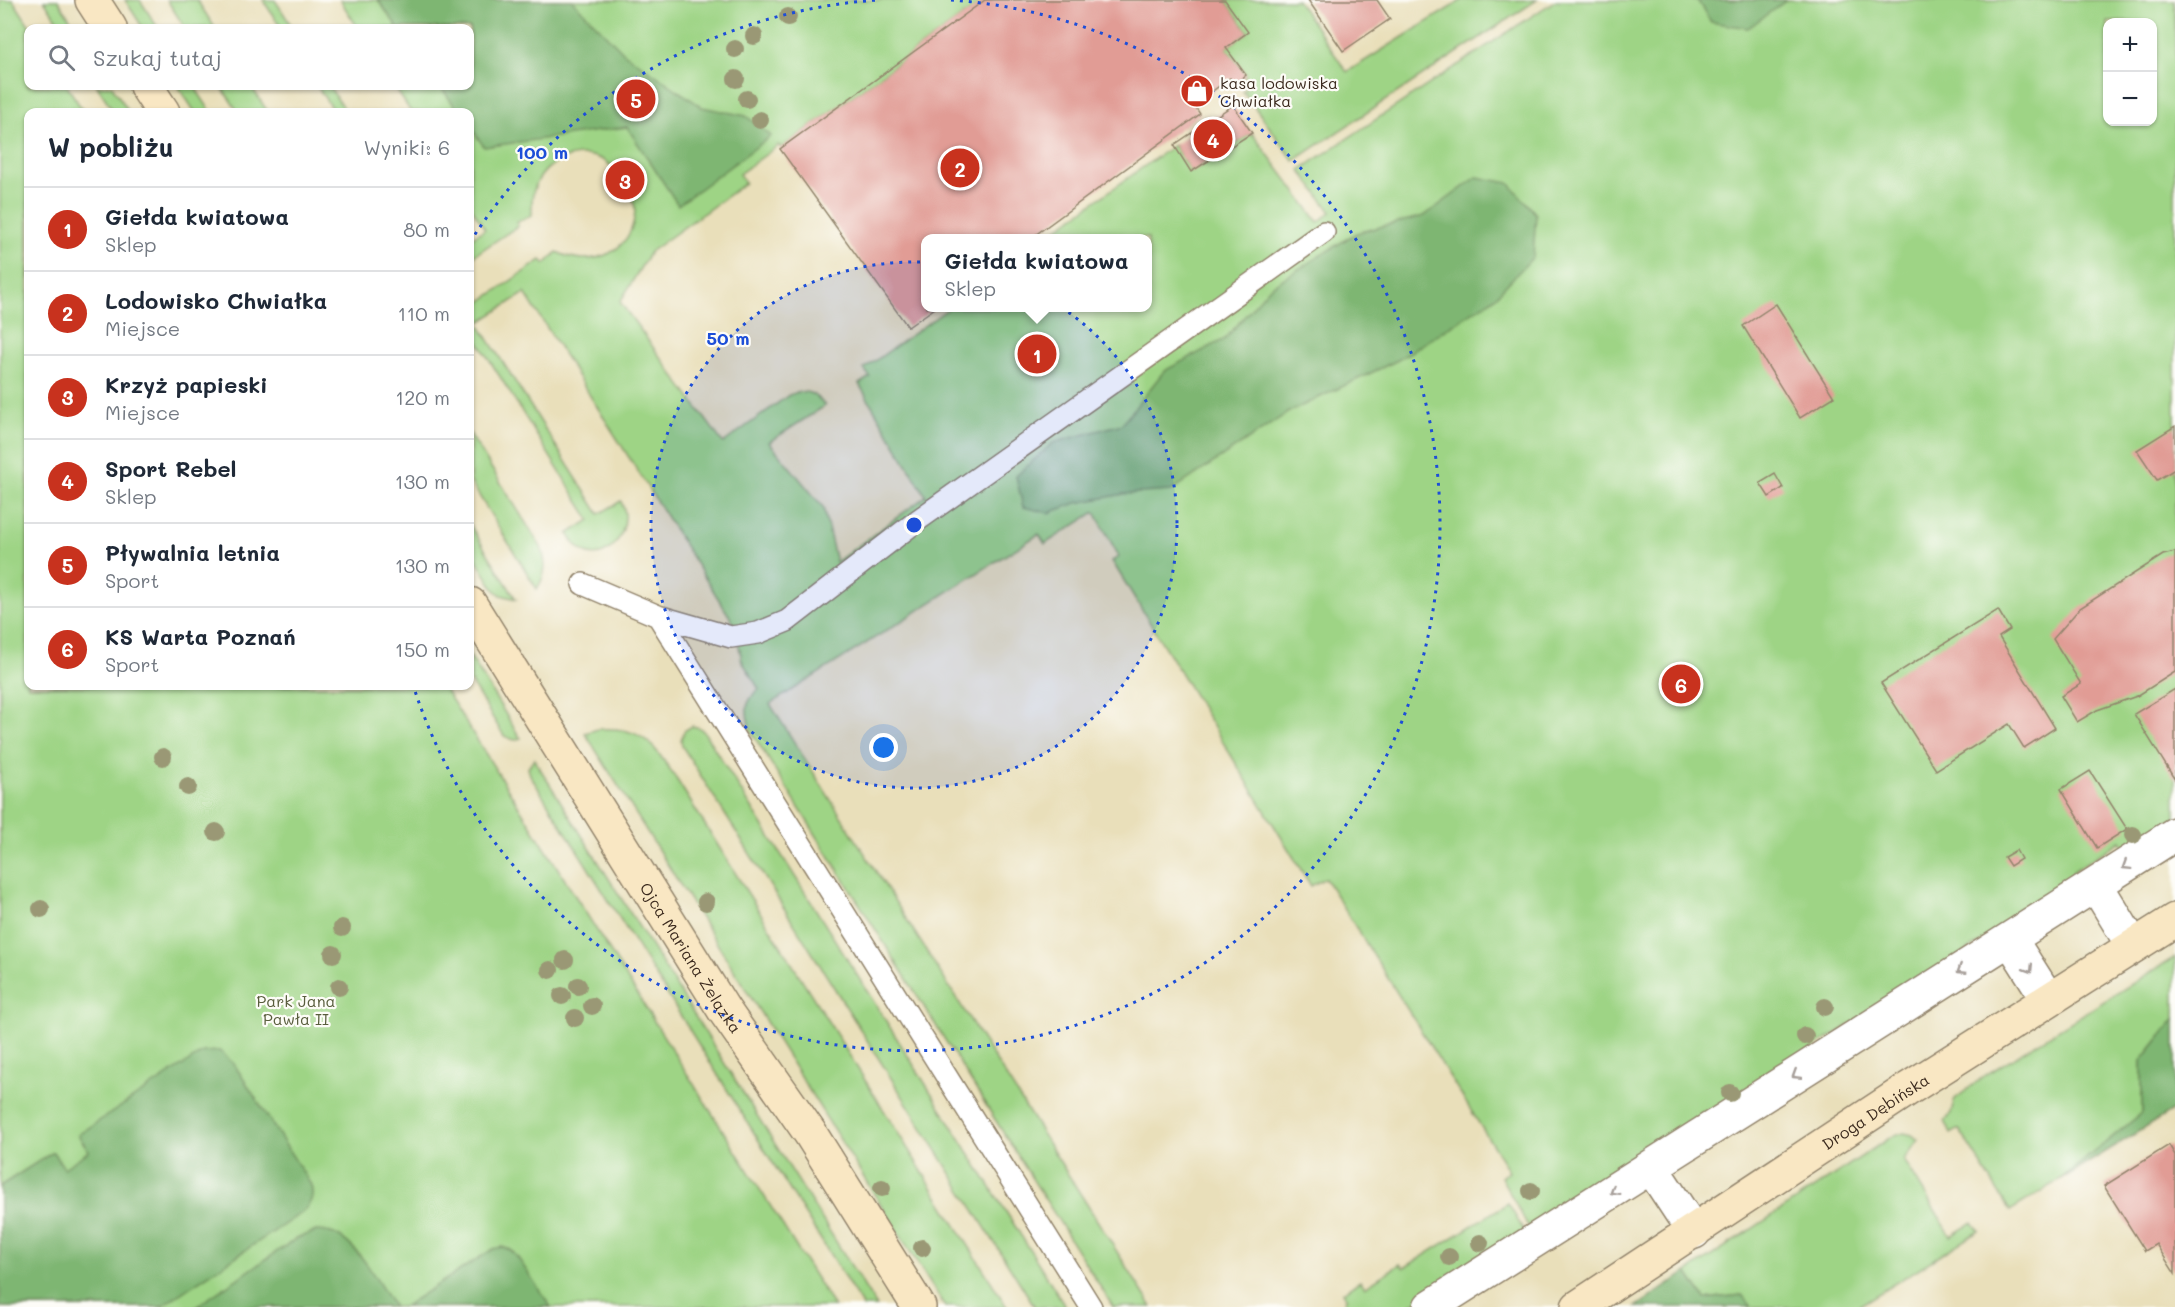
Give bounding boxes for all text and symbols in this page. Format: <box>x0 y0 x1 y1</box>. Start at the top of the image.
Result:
map controls <box>2103 18 2157 126</box>
button: + <box>2103 18 2157 72</box>
search box <box>24 24 474 90</box>
icon: search <box>45 41 78 74</box>
text: Szukaj tutaj <box>93 43 222 72</box>
place label: kasa lodowiska Chwiałka <box>1220 72 1338 111</box>
button: − <box>2103 72 2157 126</box>
shop icon: kasa lodowiska Chwiałka <box>1179 73 1215 109</box>
pin: 5 <box>616 76 656 122</box>
pin: 4 <box>1194 116 1232 162</box>
text: W pobliżu <box>48 130 174 164</box>
text: Wyniki: 6 <box>363 134 450 160</box>
text: 100 m <box>516 140 568 164</box>
pin: 2 <box>940 146 980 190</box>
pin: 3 <box>606 158 644 202</box>
text: Giełda kwiatowa <box>105 202 289 231</box>
text: 1 <box>63 216 72 242</box>
text: 80 m <box>403 216 450 242</box>
text: Sklep <box>105 231 157 257</box>
popup <box>921 234 1152 312</box>
text: Giełda kwiatowa <box>944 246 1129 275</box>
text: Sklep <box>944 275 996 301</box>
text: Lodowisko Chwiałka <box>105 286 327 315</box>
text: 2 <box>62 300 73 326</box>
text: 110 m <box>397 300 450 326</box>
text: Miejsce <box>105 315 180 341</box>
text: 50 m <box>707 326 749 350</box>
pin: 1 <box>1018 332 1056 376</box>
text: Krzyż papieski <box>105 370 268 399</box>
text: 3 <box>62 384 74 410</box>
text: 120 m <box>395 384 450 410</box>
text: Miejsce <box>105 399 180 425</box>
text: Sport Rebel <box>105 454 237 483</box>
text: 4 <box>61 468 74 494</box>
text: 130 m <box>395 468 450 494</box>
text: Sklep <box>105 483 157 509</box>
centre of rings <box>904 515 924 535</box>
text: Pływalnia letnia <box>105 538 280 567</box>
text: 5 <box>62 552 73 578</box>
text: 130 m <box>395 552 450 578</box>
text: Sport <box>105 567 159 593</box>
text: KS Warta Poznań <box>105 622 296 651</box>
text: 6 <box>61 636 74 662</box>
text: 150 m <box>395 636 450 662</box>
text: Sport <box>105 651 159 677</box>
pin: 6 <box>1662 662 1700 706</box>
your location <box>869 733 898 762</box>
one-way arrow <box>2121 858 2132 869</box>
street label: Ojca Mariana Żelazka <box>636 878 747 1037</box>
one-way arrow <box>1957 963 1967 975</box>
one-way arrow <box>2021 963 2033 973</box>
park label: Park Jana Pawła II <box>257 990 336 1029</box>
one-way arrow <box>1792 1067 1803 1078</box>
street label: Droga Dębińska <box>1817 1068 1933 1154</box>
one-way arrow <box>1610 1183 1620 1195</box>

